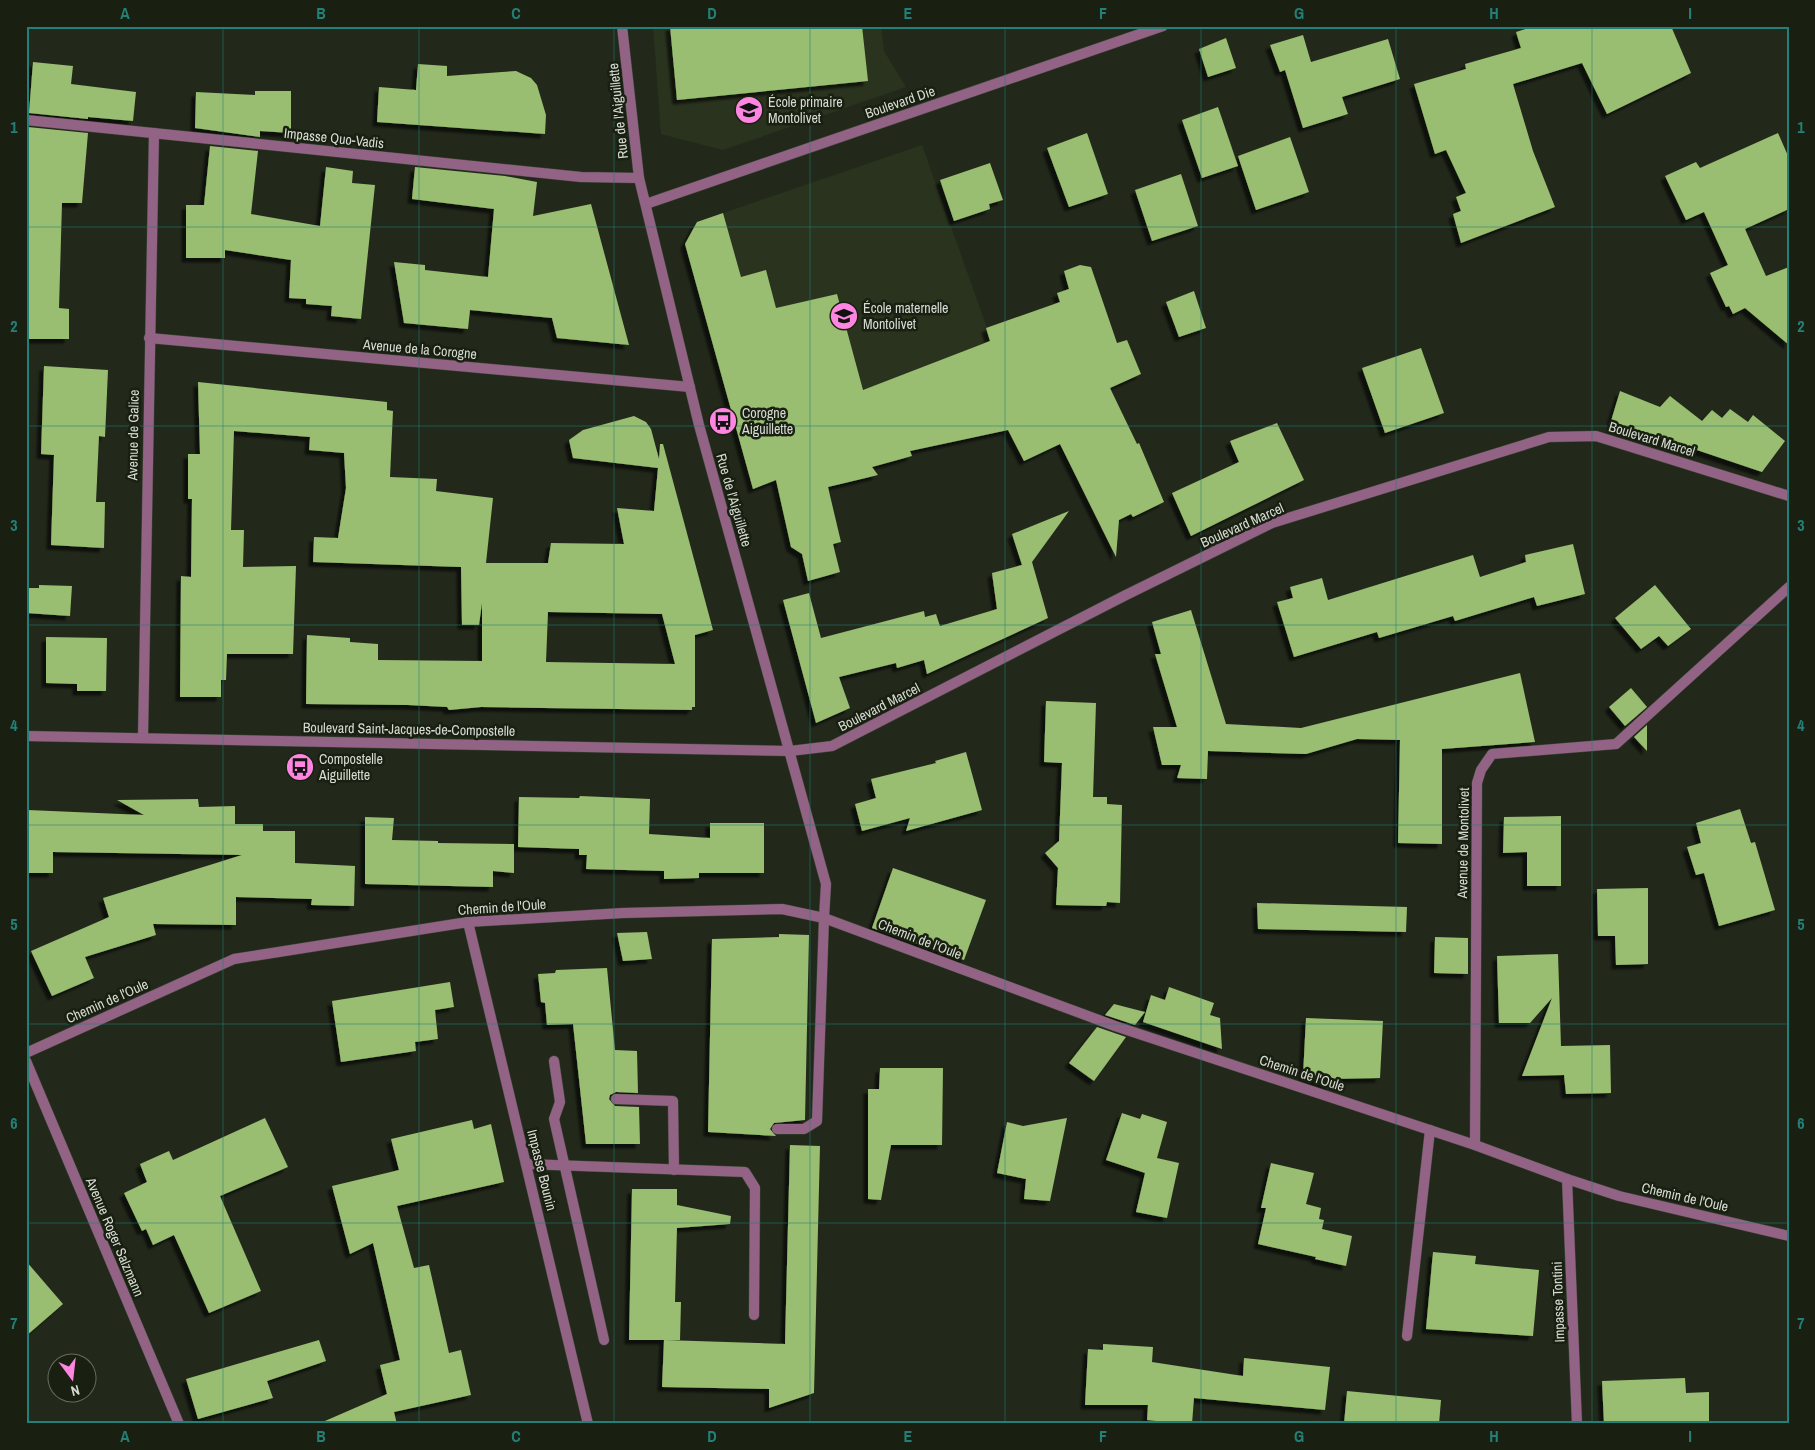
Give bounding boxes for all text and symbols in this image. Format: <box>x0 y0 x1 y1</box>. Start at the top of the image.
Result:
text: A <box>120 2 130 24</box>
text: B <box>316 2 326 24</box>
text: C <box>511 2 521 24</box>
text: D <box>707 2 717 24</box>
text: E <box>904 2 913 24</box>
text: F <box>1099 2 1107 24</box>
text: G <box>1294 2 1304 24</box>
text: H <box>1489 2 1499 24</box>
text: I <box>1688 2 1692 24</box>
street label: Rue de l'Aiguillette <box>604 62 632 160</box>
street label: Boulevard Die <box>863 82 937 122</box>
place label: École primaire Montolivet <box>768 93 843 127</box>
school or university icon: École primaire Montolivet <box>734 95 764 125</box>
text: 1 <box>10 116 18 138</box>
text: 1 <box>1797 116 1805 138</box>
street label: Impasse Quo-Vadis <box>283 124 385 152</box>
place label: École maternelle Montolivet <box>863 299 949 333</box>
school or university icon: École maternelle Montolivet <box>829 301 859 331</box>
text: 2 <box>10 315 18 337</box>
text: 2 <box>1797 315 1805 337</box>
street label: Avenue de la Corogne <box>361 335 478 363</box>
street label: Avenue de Galice <box>123 389 143 482</box>
place label: Corogne Aiguillette <box>741 404 793 438</box>
bus stop icon: Corogne Aiguillette <box>708 406 738 436</box>
street label: Boulevard Marcel <box>1607 417 1697 461</box>
street label: Rue de l'Aiguillette <box>712 451 756 549</box>
street label: Boulevard Marcel <box>1198 499 1286 551</box>
text: 3 <box>10 514 18 536</box>
text: 3 <box>1797 514 1805 536</box>
street label: Boulevard Marcel <box>835 679 923 735</box>
text: 4 <box>10 714 18 736</box>
text: 4 <box>1797 714 1805 736</box>
street label: Boulevard Saint-Jacques-de-Compostelle <box>303 718 515 740</box>
place label: Compostelle Aiguillette <box>318 750 383 784</box>
bus stop icon: Compostelle Aiguillette <box>285 752 315 782</box>
street label: Avenue de Montolivet <box>1453 787 1473 900</box>
street label: Chemin de l'Oule <box>457 895 547 919</box>
text: 5 <box>10 913 18 935</box>
text: 5 <box>1797 913 1805 935</box>
street label: Chemin de l'Oule <box>876 915 964 963</box>
street label: Chemin de l'Oule <box>63 975 151 1027</box>
street label: Chemin de l'Oule <box>1257 1051 1347 1095</box>
text: 6 <box>10 1112 18 1134</box>
text: 6 <box>1797 1112 1805 1134</box>
street label: Impasse Bounin <box>523 1128 561 1212</box>
street label: Avenue Roger Salzmann <box>81 1174 148 1299</box>
street label: Chemin de l'Oule <box>1640 1178 1730 1216</box>
street label: Impasse Tontini <box>1548 1261 1568 1343</box>
text: 7 <box>10 1312 18 1334</box>
text: 7 <box>1797 1312 1805 1334</box>
north arrow <box>48 1352 98 1402</box>
text: N <box>69 1381 82 1400</box>
text: A <box>120 1425 130 1447</box>
text: B <box>316 1425 326 1447</box>
text: C <box>511 1425 521 1447</box>
text: D <box>707 1425 717 1447</box>
text: E <box>904 1425 913 1447</box>
text: F <box>1099 1425 1107 1447</box>
text: G <box>1294 1425 1304 1447</box>
text: H <box>1489 1425 1499 1447</box>
text: I <box>1688 1425 1692 1447</box>

